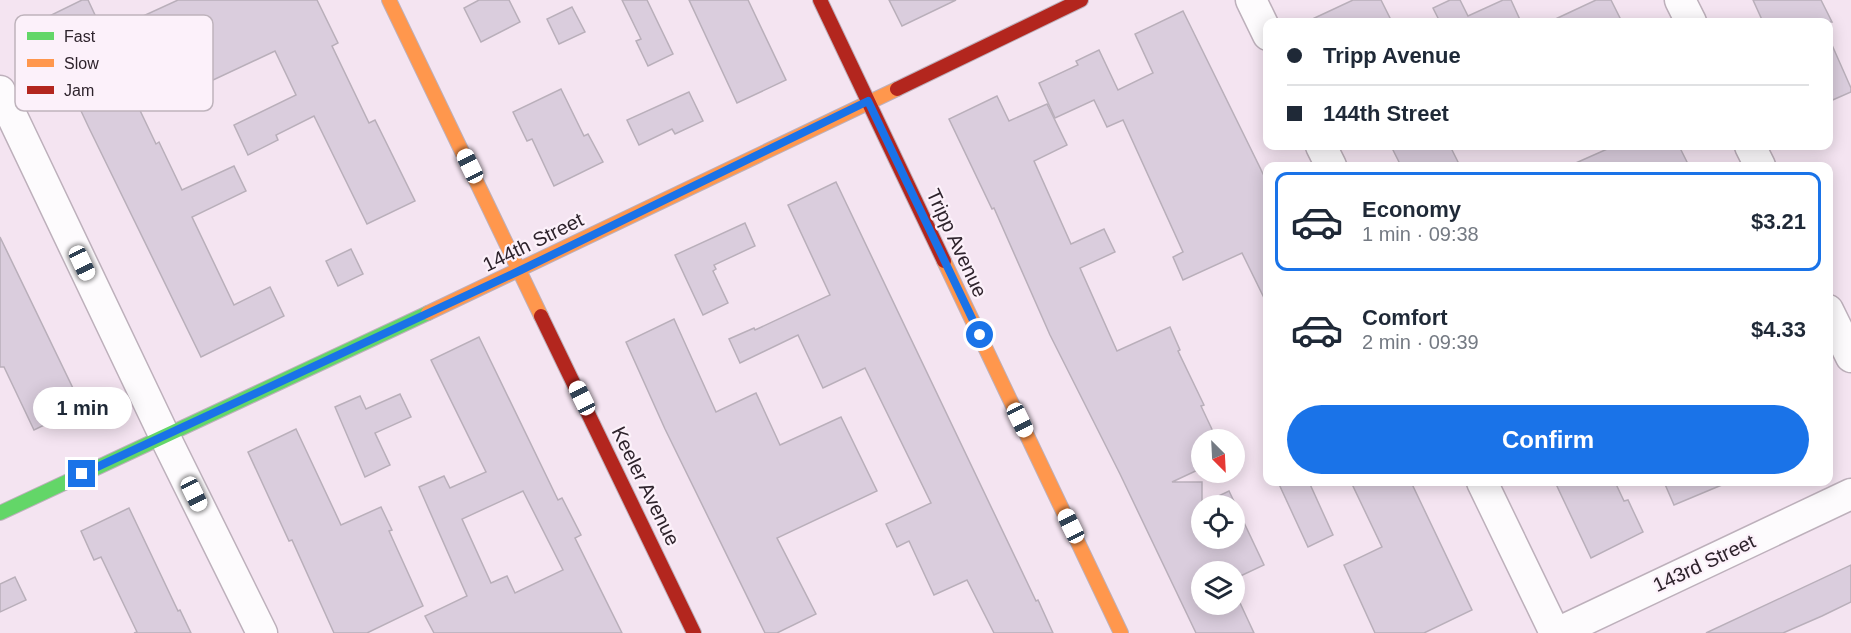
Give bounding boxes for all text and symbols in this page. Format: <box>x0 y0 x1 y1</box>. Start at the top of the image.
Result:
legend <box>15 15 213 111</box>
text: Fast <box>64 28 96 45</box>
text: Tripp Avenue <box>1323 43 1461 68</box>
text: Slow <box>64 55 99 72</box>
text: Jam <box>64 82 94 99</box>
text: 144th Street <box>1323 101 1449 126</box>
car <box>454 146 486 186</box>
street label: Tripp Avenue <box>922 185 992 301</box>
icon: car <box>1290 195 1344 249</box>
text: Economy <box>1362 197 1461 222</box>
street label: 144th Street <box>479 208 587 276</box>
text: $3.21 <box>1751 209 1806 234</box>
text: 1 min · 09:38 <box>1362 223 1479 245</box>
car <box>66 243 98 283</box>
icon: car <box>1290 303 1344 357</box>
text: Comfort <box>1362 305 1448 330</box>
text: $4.33 <box>1751 317 1806 342</box>
route start <box>966 321 993 348</box>
text: 2 min · 09:39 <box>1362 331 1479 353</box>
car <box>566 378 598 418</box>
callout: 1 min <box>32 387 132 429</box>
text: 1 min <box>56 397 109 419</box>
car <box>1004 400 1036 440</box>
button: Confirm <box>1287 405 1809 474</box>
street label: Keeler Avenue <box>608 423 684 549</box>
north arrow <box>1191 429 1245 483</box>
map controls <box>1191 429 1245 615</box>
route end <box>68 460 95 487</box>
car <box>178 474 210 514</box>
button: locate <box>1191 495 1245 549</box>
car <box>1055 506 1087 546</box>
street label: 143rd Street <box>1649 530 1759 596</box>
button: layers <box>1191 561 1245 615</box>

